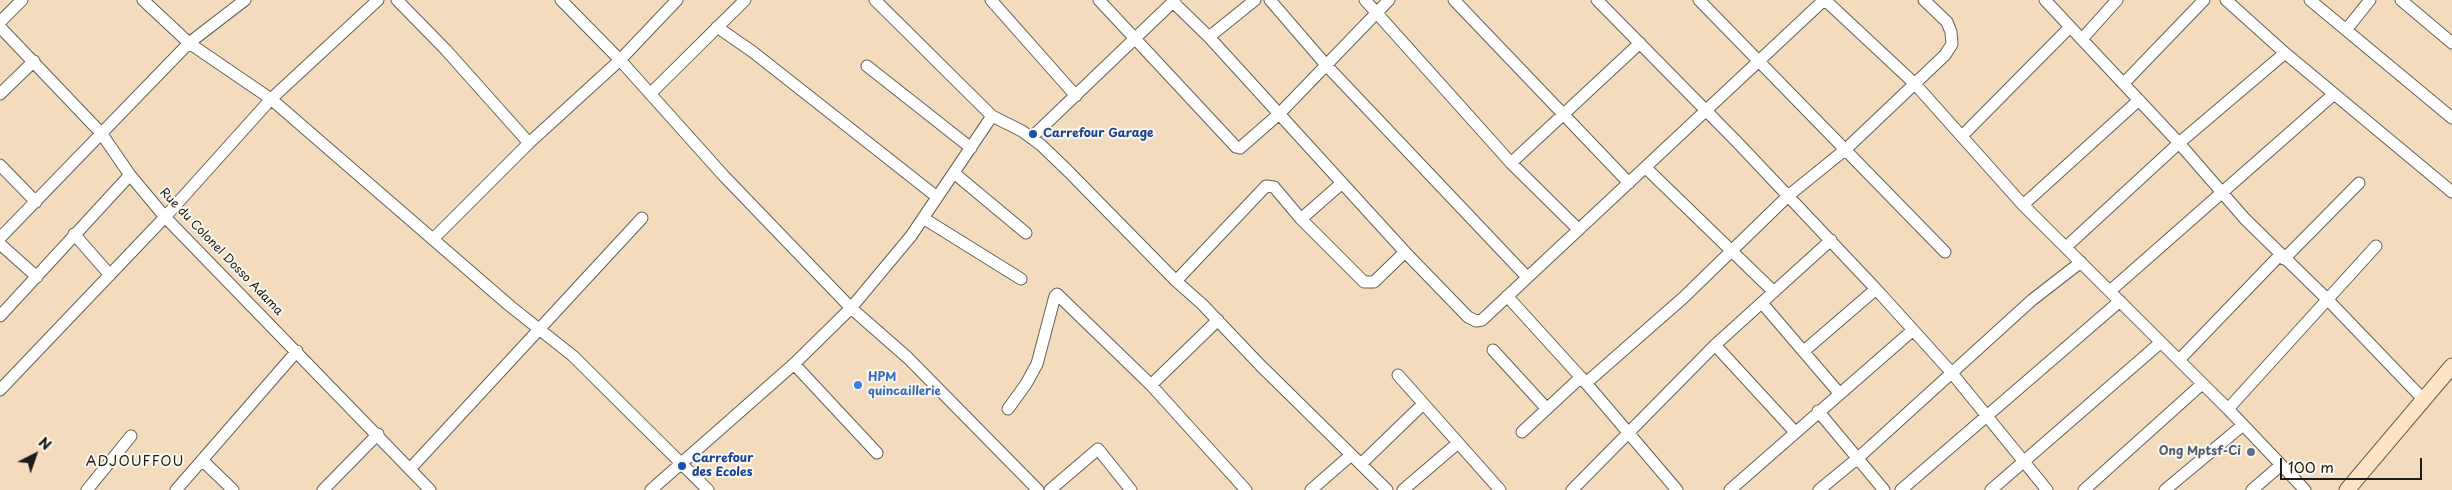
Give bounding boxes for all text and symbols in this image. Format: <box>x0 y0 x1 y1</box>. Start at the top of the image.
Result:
place label: Carrefour Garage <box>1043 127 1154 141</box>
marker: Carrefour Garage <box>1027 128 1039 140</box>
street label: Rue du Colonel Dosso Adama <box>156 185 286 319</box>
place label: HPM quincaillerie <box>868 371 941 399</box>
marker: HPM quincaillerie <box>852 379 864 391</box>
north arrow <box>10 430 60 480</box>
text: N <box>34 432 56 455</box>
place label: Ong Mptsf-Ci <box>2159 445 2241 459</box>
marker: Ong Mptsf-Ci <box>2245 446 2257 458</box>
scale bar <box>2282 448 2424 480</box>
place label: Carrefour des Ecoles <box>692 452 753 480</box>
district label: ADJOUFFOU <box>85 454 185 470</box>
text: 100 m <box>2288 455 2334 478</box>
marker: Carrefour des Ecoles <box>676 460 688 472</box>

